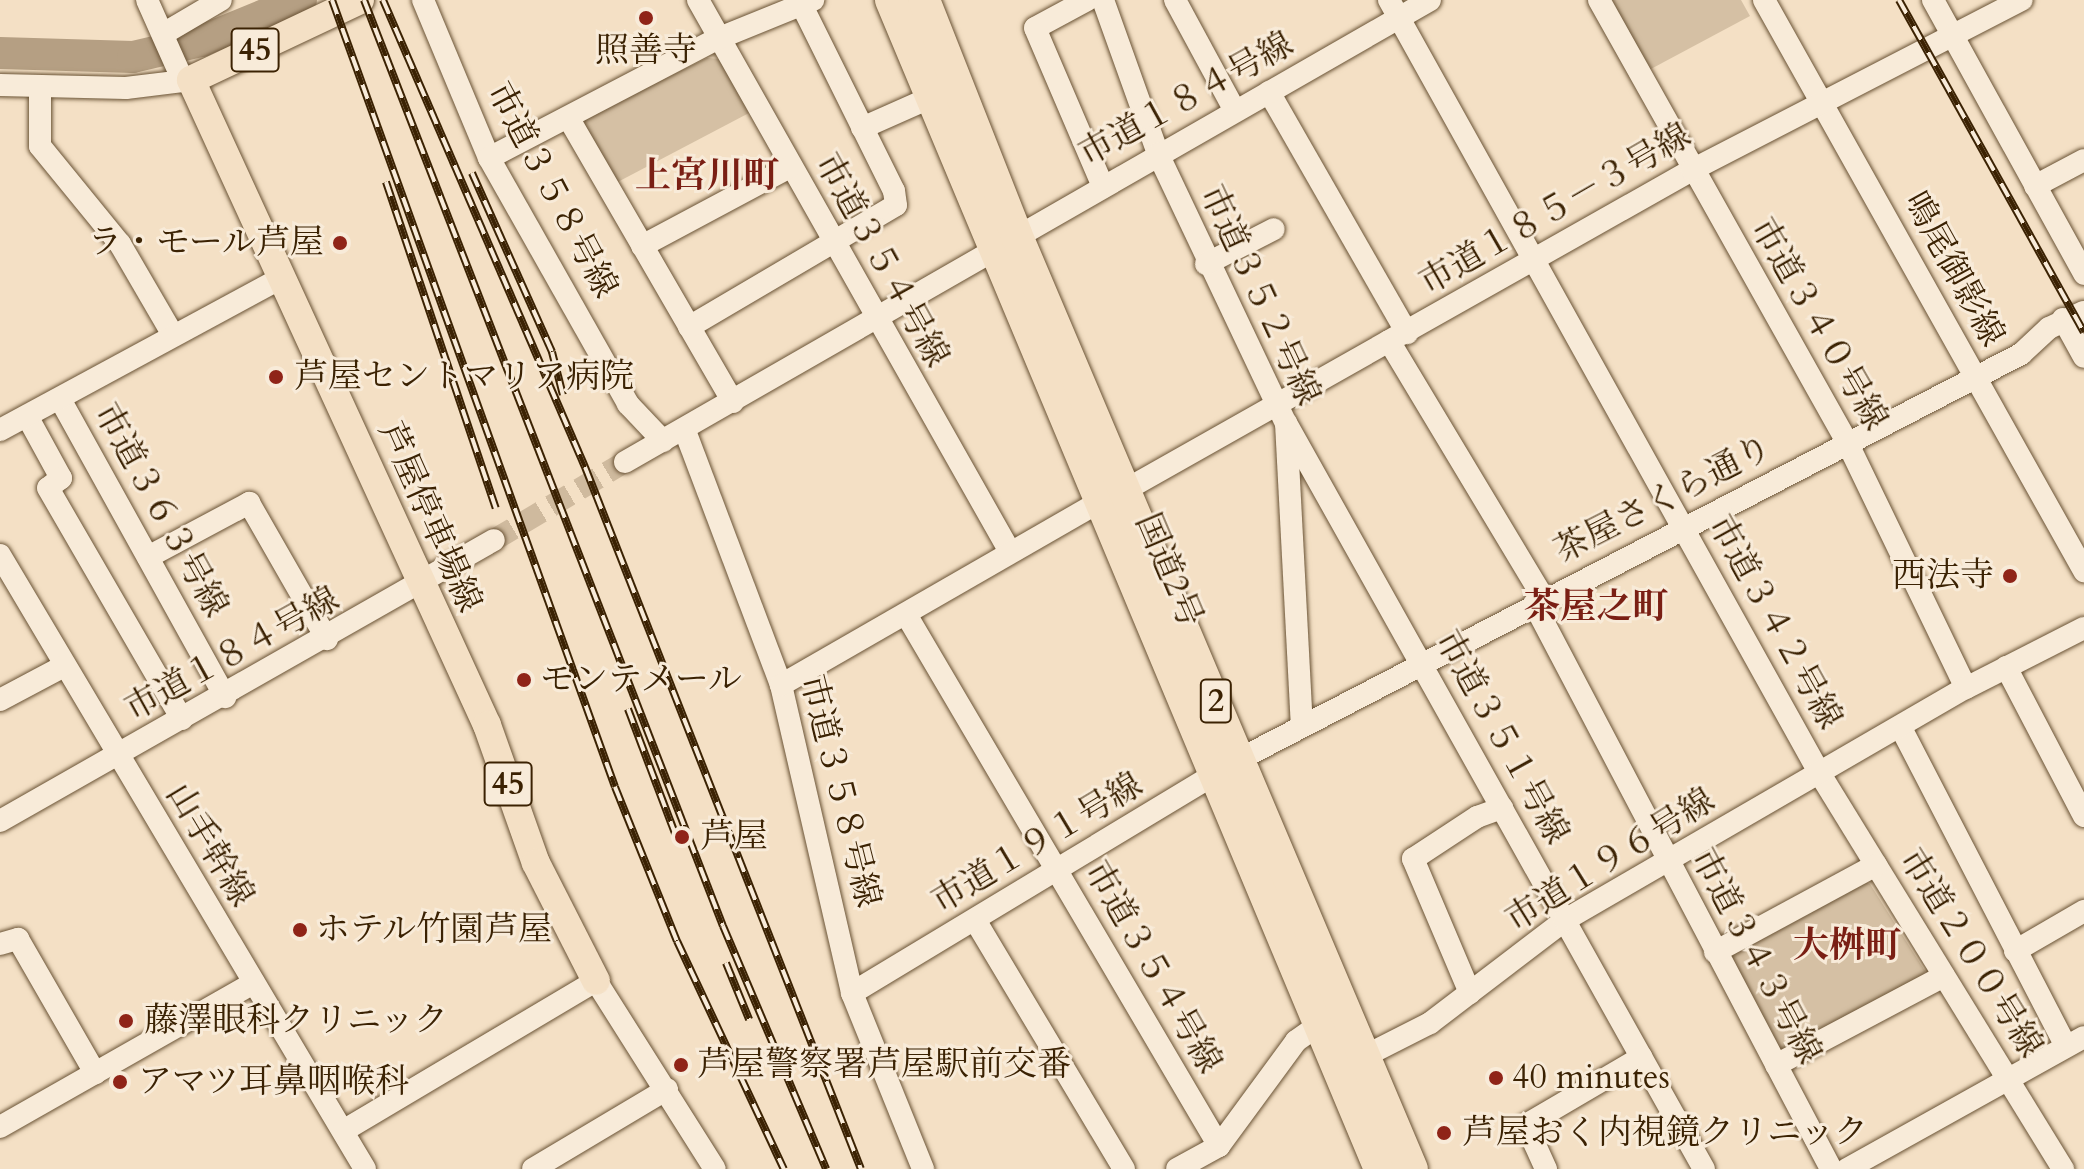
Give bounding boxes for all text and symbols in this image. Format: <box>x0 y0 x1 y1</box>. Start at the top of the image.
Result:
marker: 照善寺 <box>637 9 655 27</box>
road number: 45 <box>229 22 281 78</box>
street label: 市道１８４号線 <box>1072 23 1300 175</box>
place label: 照善寺 <box>595 31 697 71</box>
street label: 市道３５８号線 <box>478 75 626 305</box>
street label: 市道１８５－３号線 <box>1412 115 1698 303</box>
street label: 市道３５４号線 <box>806 146 958 374</box>
district label: 上宮川町 <box>635 154 779 198</box>
street label: 市道３５２号線 <box>1191 179 1329 411</box>
street label: 鳴尾御影線 <box>1895 185 2013 353</box>
street label: 市道３４０号線 <box>1742 211 1896 437</box>
place label: ラ・モール芦屋 <box>87 223 324 263</box>
marker: ラ・モール芦屋 <box>331 234 349 252</box>
place label: 芦屋セントマリア病院 <box>294 357 634 397</box>
marker: 芦屋セントマリア病院 <box>265 366 287 388</box>
street label: 市道３６３号線 <box>85 396 237 624</box>
street label: 芦屋停車場線 <box>370 416 490 618</box>
street label: 茶屋さくら通り <box>1548 427 1778 571</box>
street label: 国道2号 <box>1127 507 1211 633</box>
street label: 市道３４２号線 <box>1699 508 1851 736</box>
place label: 西法寺 <box>1892 556 1994 596</box>
marker: 西法寺 <box>2001 567 2019 585</box>
street label: 市道１８４号線 <box>118 578 346 730</box>
district label: 茶屋之町 <box>1524 585 1668 629</box>
street label: 市道３５１号線 <box>1426 623 1578 851</box>
place label: モンテメール <box>540 660 744 700</box>
marker: モンテメール <box>515 671 533 689</box>
street label: 市道３５８号線 <box>791 671 889 911</box>
road number: 2 <box>1198 673 1234 729</box>
road number: 45 <box>482 756 534 812</box>
street label: 市道１９１号線 <box>924 764 1150 922</box>
street label: 山手幹線 <box>157 776 263 914</box>
street label: 市道１９６号線 <box>1498 780 1722 940</box>
place label: 芦屋 <box>700 817 768 857</box>
marker: 芦屋 <box>671 826 693 848</box>
street label: 市道３４３号線 <box>1682 841 1830 1071</box>
street label: 市道２００号線 <box>1891 841 2051 1065</box>
street label: 市道３５４号線 <box>1076 854 1230 1080</box>
place label: ホテル竹園芦屋 <box>316 910 554 950</box>
marker: ホテル竹園芦屋 <box>291 921 309 939</box>
district label: 大桝町 <box>1793 924 1901 968</box>
place label: 藤澤眼科クリニック <box>144 1001 450 1041</box>
marker: 藤澤眼科クリニック <box>115 1010 137 1032</box>
place label: 芦屋警察署芦屋駅前交番 <box>697 1045 1071 1085</box>
marker: 芦屋警察署芦屋駅前交番 <box>672 1056 690 1074</box>
place label: 40 minutes <box>1512 1058 1670 1098</box>
place label: アマツ耳鼻咽喉科 <box>138 1062 410 1102</box>
marker: 40 minutes <box>1487 1069 1505 1087</box>
marker: アマツ耳鼻咽喉科 <box>109 1071 131 1093</box>
place label: 芦屋おく内視鏡クリニック <box>1462 1113 1870 1153</box>
marker: 芦屋おく内視鏡クリニック <box>1433 1122 1455 1144</box>

